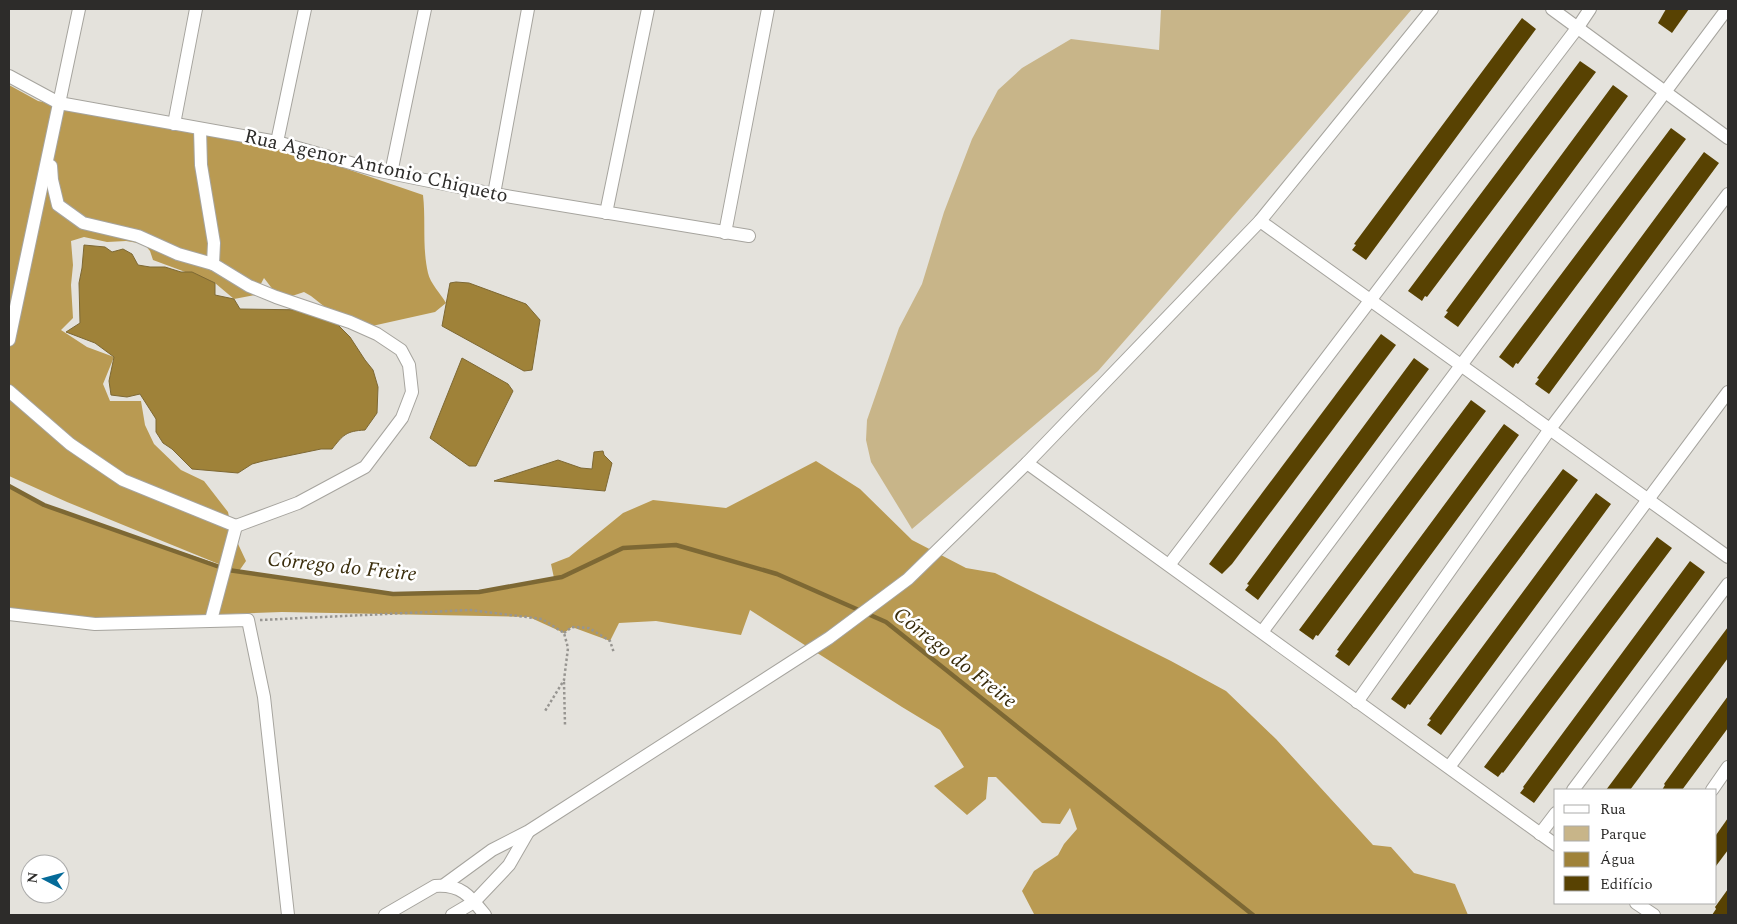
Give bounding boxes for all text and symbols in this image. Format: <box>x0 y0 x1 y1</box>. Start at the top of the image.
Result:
street label: Rua Agenor Antonio Chiqueto <box>241 121 511 211</box>
water label: Córrego do Freire <box>266 543 418 591</box>
water label: Córrego do Freire <box>886 599 1024 717</box>
legend <box>1554 789 1717 904</box>
text: Rua <box>1600 798 1626 821</box>
text: Parque <box>1600 823 1647 846</box>
text: Água <box>1600 848 1636 871</box>
north arrow <box>20 854 70 904</box>
text: N <box>22 871 44 884</box>
text: Edifício <box>1600 873 1653 896</box>

